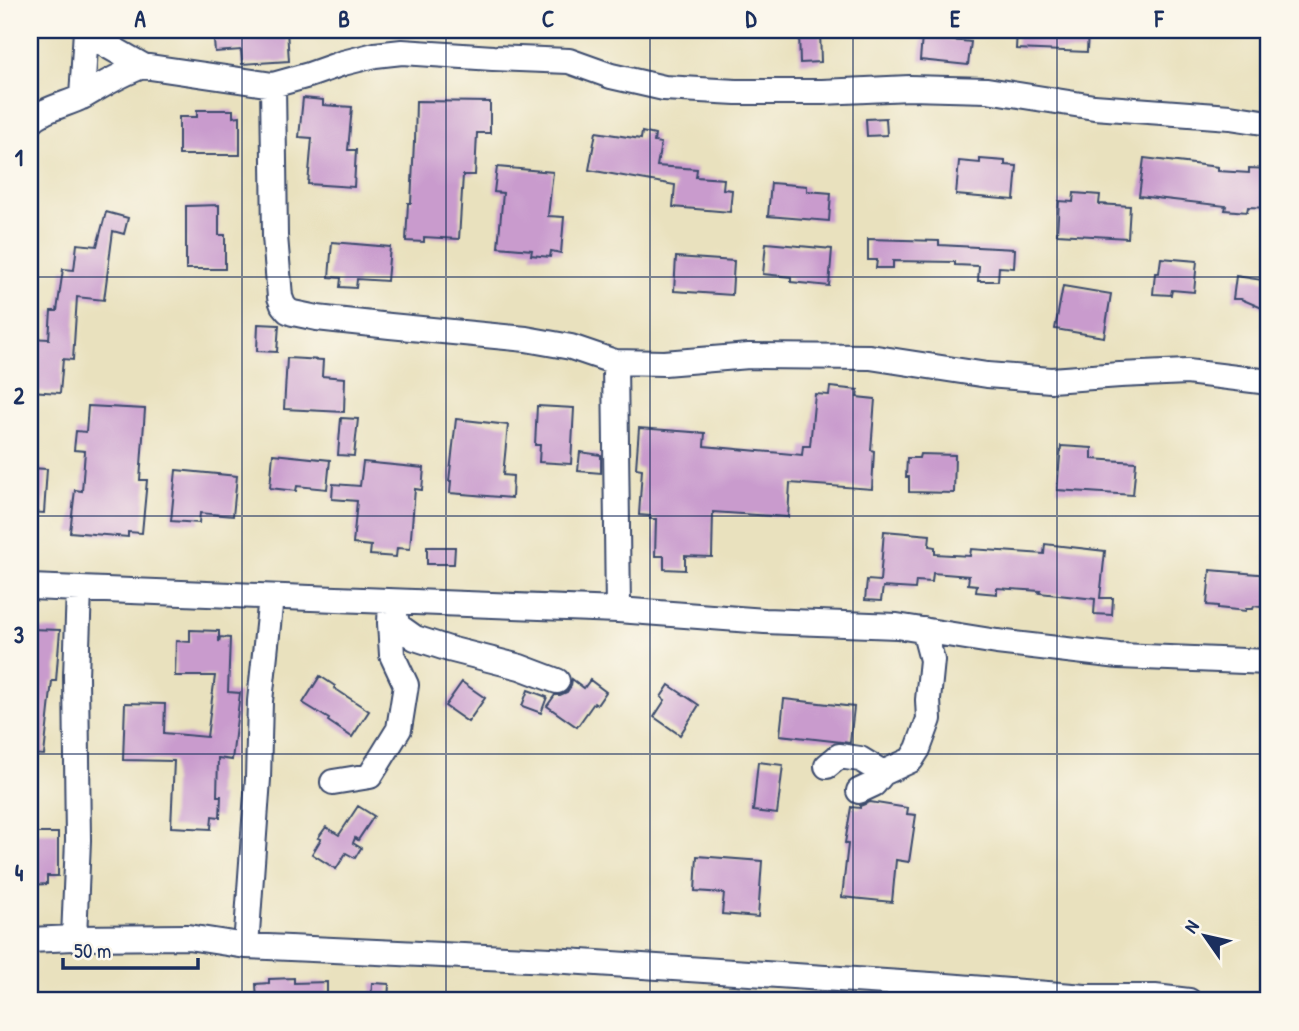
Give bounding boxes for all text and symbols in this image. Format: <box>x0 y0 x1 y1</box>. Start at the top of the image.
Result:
text: A <box>134 3 146 34</box>
text: B <box>338 3 350 34</box>
text: C <box>542 3 554 34</box>
text: D <box>746 3 758 34</box>
text: E <box>950 3 961 34</box>
text: F <box>1154 3 1165 34</box>
text: 1 <box>15 142 23 173</box>
text: 2 <box>14 380 25 411</box>
text: 3 <box>14 619 24 650</box>
text: 4 <box>15 857 24 888</box>
north arrow <box>1170 902 1240 972</box>
text: N <box>1177 915 1205 938</box>
scale bar <box>63 926 198 970</box>
text: 50 m <box>74 936 111 965</box>

